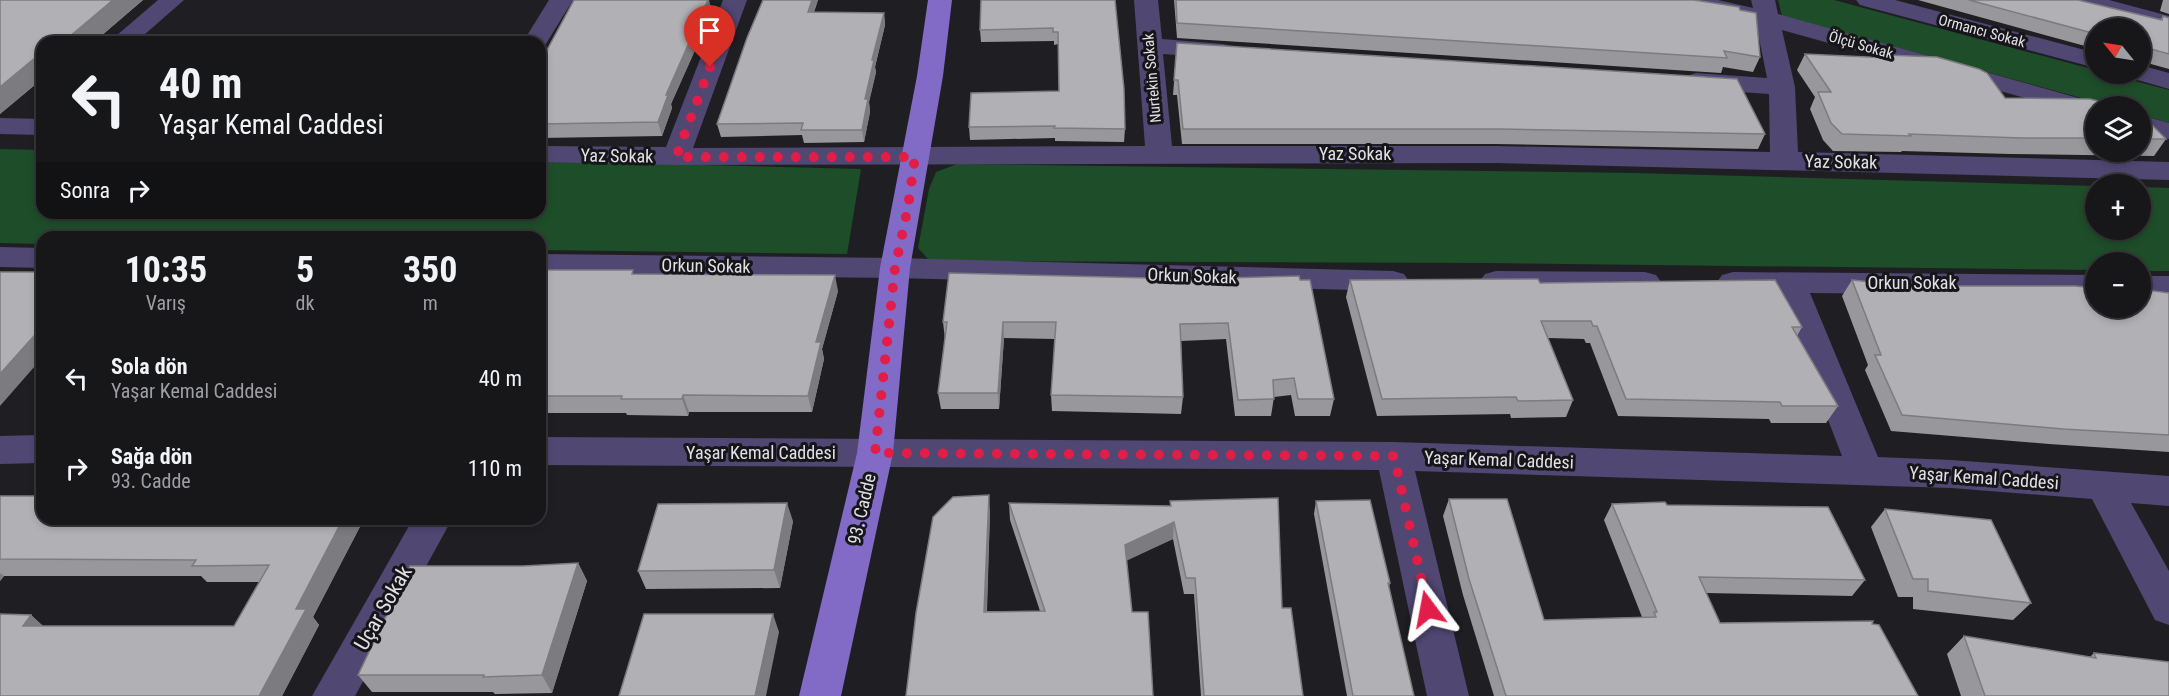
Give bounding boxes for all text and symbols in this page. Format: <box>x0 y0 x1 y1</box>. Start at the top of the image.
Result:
pin <box>684 5 735 67</box>
street label: Ormancı Sokak <box>1937 11 2028 51</box>
icon: arrive <box>693 14 726 47</box>
north arrow <box>2085 18 2151 84</box>
map controls <box>2085 18 2151 318</box>
street label: Ölçü Sokak <box>1827 27 1895 63</box>
street label: Nurtekin Sokak <box>1139 32 1165 124</box>
text: 40 m <box>159 59 242 108</box>
icon: left <box>60 60 138 138</box>
button: layers <box>2085 96 2151 162</box>
text: Yaşar Kemal Caddesi <box>159 109 384 141</box>
street label: Yaz Sokak <box>1319 143 1391 164</box>
street label: Yaz Sokak <box>580 144 654 167</box>
street label: Yaz Sokak <box>1804 150 1878 173</box>
icon: right <box>122 174 155 207</box>
button: + <box>2085 174 2151 240</box>
text: Sonra <box>60 178 110 203</box>
text: 10:35 <box>124 249 207 291</box>
text: 5 <box>296 249 314 291</box>
text: 350 <box>403 249 458 291</box>
button: − <box>2085 252 2151 318</box>
street label: Orkun Sokak <box>661 254 751 277</box>
street label: Orkun Sokak <box>1147 263 1237 288</box>
street label: Orkun Sokak <box>1867 272 1957 293</box>
text: Varış <box>146 291 186 315</box>
text: dk <box>296 291 314 315</box>
text: m <box>423 291 438 315</box>
text: Sola dön <box>111 354 187 379</box>
icon: left <box>60 362 93 395</box>
text: 40 m <box>479 366 522 391</box>
text: Yaşar Kemal Caddesi <box>111 379 277 403</box>
street label: Yaşar Kemal Caddesi <box>686 442 836 463</box>
text: Sağa dön <box>111 444 192 469</box>
street label: Yaşar Kemal Caddesi <box>1424 446 1574 473</box>
icon: right <box>60 452 93 485</box>
text: 110 m <box>468 456 522 481</box>
street label: Yaşar Kemal Caddesi <box>1909 462 2059 493</box>
text: 93. Cadde <box>111 469 191 493</box>
street label: 93. Cadde <box>843 472 880 546</box>
street label: Uçar Sokak <box>349 561 417 654</box>
position arrow <box>1396 577 1460 641</box>

